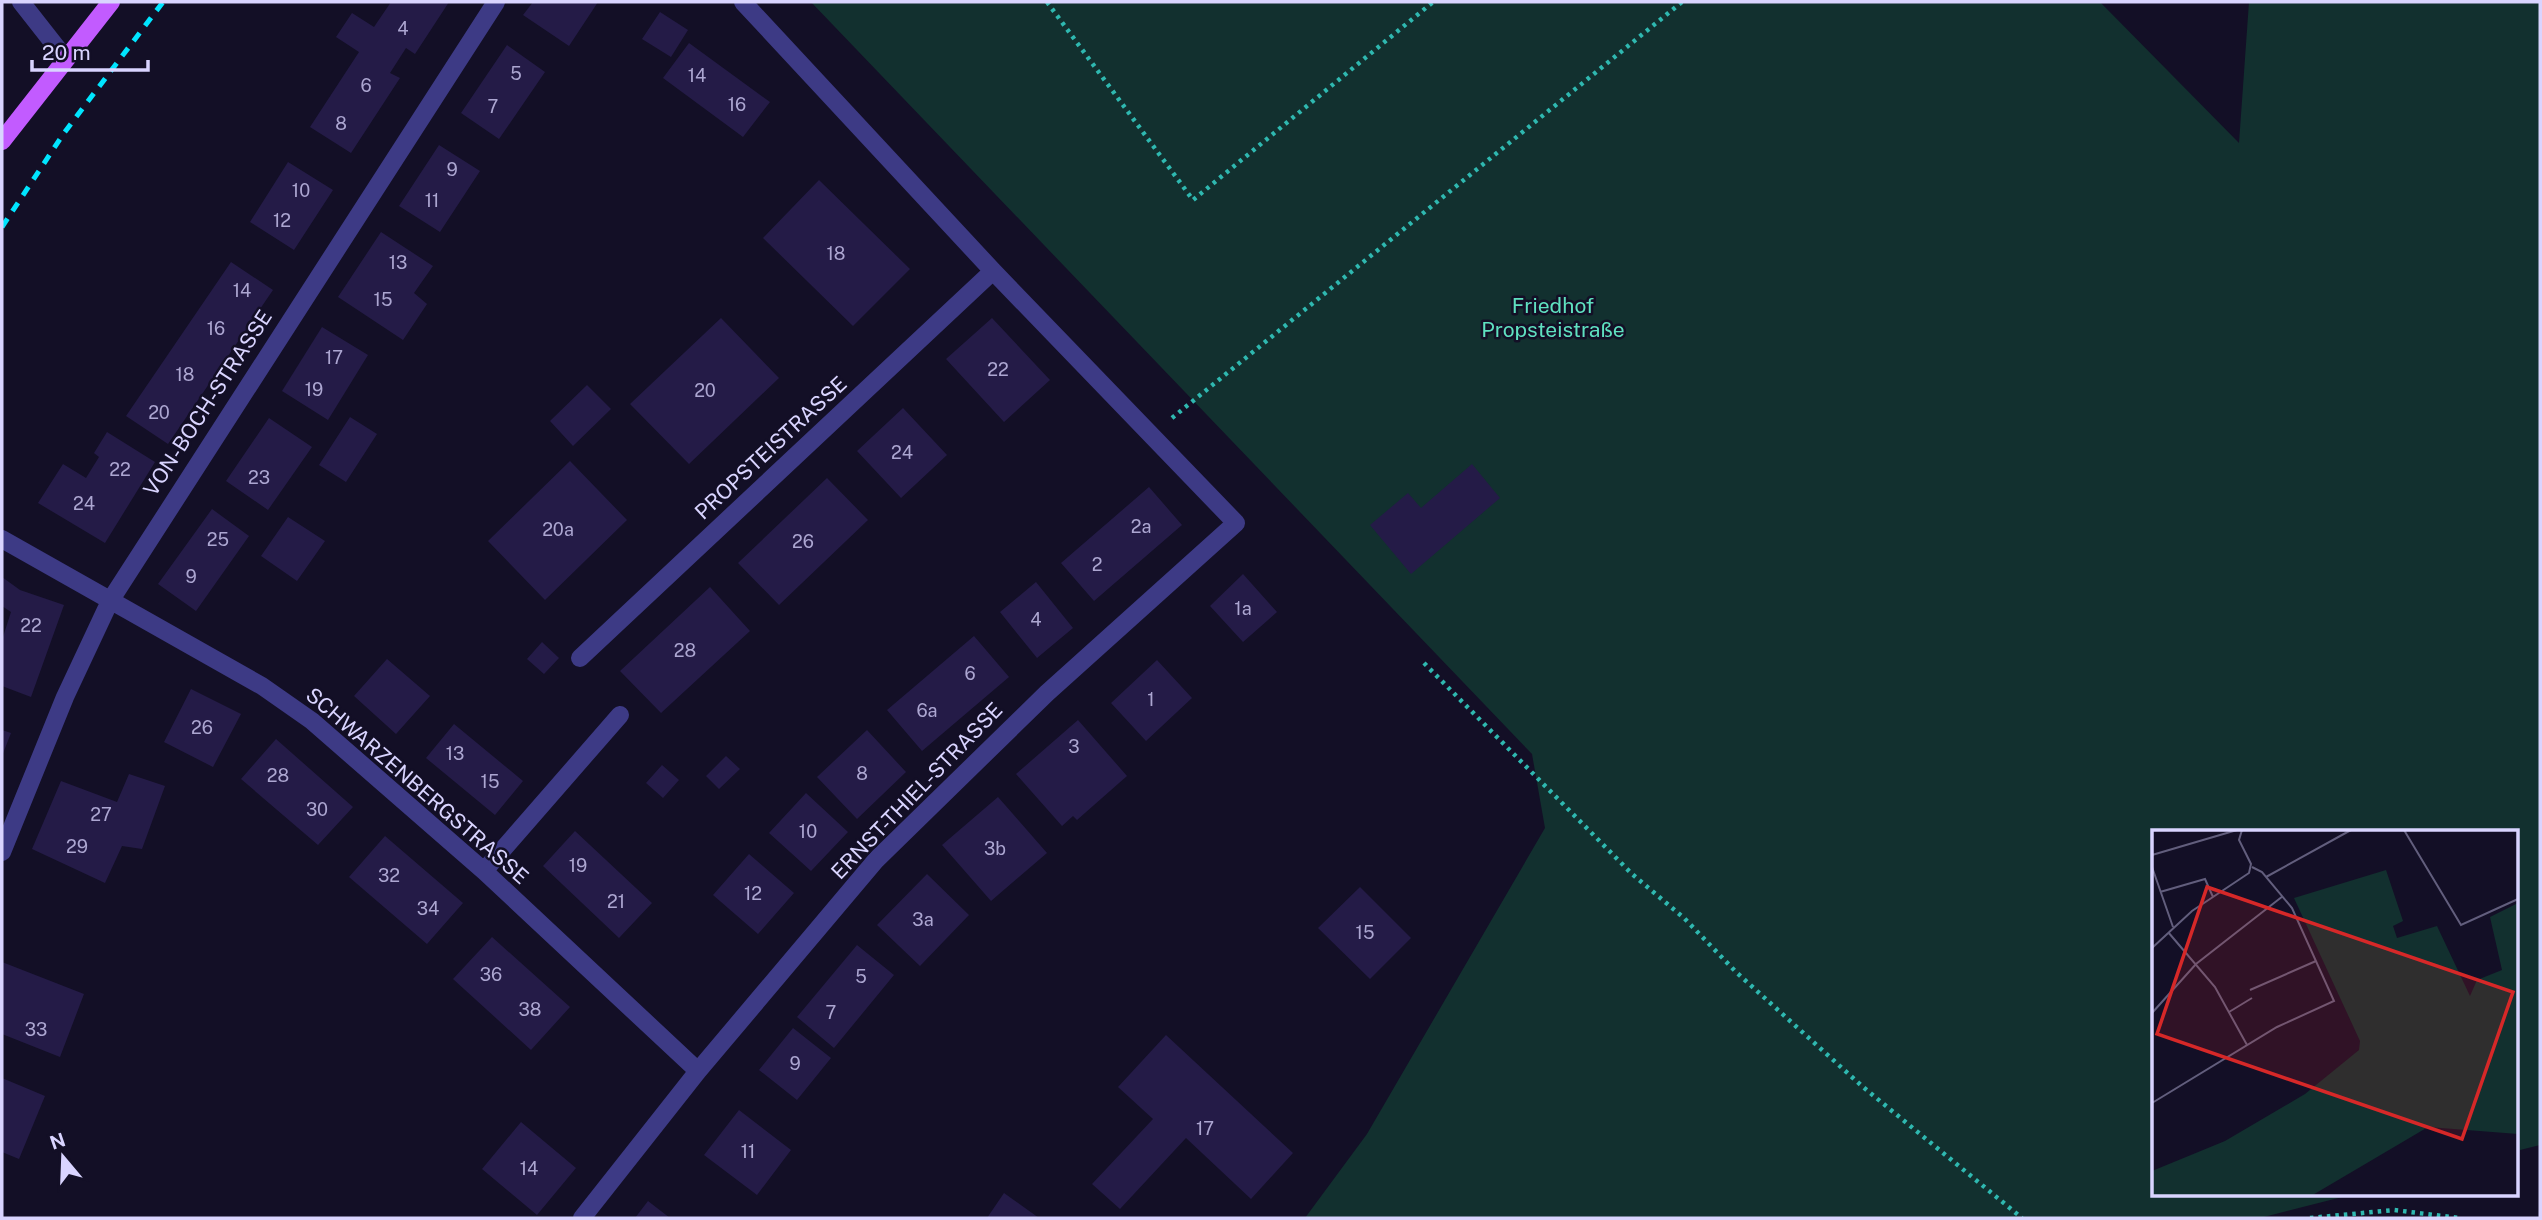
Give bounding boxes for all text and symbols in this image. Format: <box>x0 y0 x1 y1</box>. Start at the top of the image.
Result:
house number: 4 <box>397 18 409 39</box>
scale bar <box>32 28 147 72</box>
text: 20 m <box>42 40 91 65</box>
house number: 5 <box>510 63 522 84</box>
house number: 14 <box>688 65 706 86</box>
house number: 6 <box>360 75 372 96</box>
house number: 16 <box>728 94 746 115</box>
house number: 7 <box>488 96 498 117</box>
house number: 8 <box>335 113 347 134</box>
house number: 9 <box>446 159 458 180</box>
house number: 10 <box>292 180 310 201</box>
house number: 11 <box>425 190 439 211</box>
house number: 12 <box>273 210 291 231</box>
house number: 18 <box>827 243 845 264</box>
house number: 13 <box>389 252 407 273</box>
house number: 14 <box>233 280 251 301</box>
house number: 15 <box>374 289 392 310</box>
park label: Friedhof Propsteistraße <box>1481 293 1625 342</box>
street label: VON-BOCH-STRASSE <box>138 305 277 500</box>
house number: 16 <box>207 318 225 339</box>
house number: 17 <box>325 347 343 368</box>
house number: 22 <box>987 359 1009 380</box>
house number: 18 <box>176 364 194 385</box>
street label: PROPSTEISTRASSE <box>690 371 852 524</box>
house number: 19 <box>305 379 323 400</box>
house number: 20 <box>694 380 716 401</box>
house number: 20 <box>148 402 170 423</box>
house number: 24 <box>891 442 913 463</box>
house number: 22 <box>109 459 131 480</box>
house number: 23 <box>248 467 270 488</box>
house number: 24 <box>73 493 95 514</box>
house number: 2a <box>1131 516 1151 537</box>
house number: 20a <box>542 519 574 540</box>
house number: 25 <box>207 529 229 550</box>
house number: 26 <box>792 531 814 552</box>
house number: 2 <box>1092 554 1102 575</box>
house number: 9 <box>185 566 197 587</box>
house number: 1a <box>1234 598 1252 619</box>
house number: 4 <box>1030 609 1042 630</box>
house number: 22 <box>20 615 42 636</box>
house number: 28 <box>674 640 696 661</box>
house number: 6 <box>964 663 976 684</box>
street label: SCHWARZENBERGSTRASSE <box>301 682 534 889</box>
house number: 1 <box>1147 689 1155 710</box>
street label: ERNST-THIEL-STRASSE <box>826 697 1008 884</box>
house number: 6a <box>916 700 938 721</box>
house number: 26 <box>191 717 213 738</box>
house number: 3 <box>1068 736 1080 757</box>
house number: 13 <box>446 743 464 764</box>
house number: 8 <box>856 763 868 784</box>
house number: 28 <box>267 765 289 786</box>
house number: 15 <box>481 771 499 792</box>
house number: 30 <box>306 799 328 820</box>
house number: 27 <box>90 804 112 825</box>
house number: 10 <box>799 821 817 842</box>
inset map <box>2152 830 2518 1196</box>
house number: 29 <box>66 836 88 857</box>
house number: 3b <box>984 838 1006 859</box>
house number: 19 <box>569 855 587 876</box>
house number: 32 <box>378 865 400 886</box>
house number: 12 <box>744 883 762 904</box>
house number: 21 <box>607 891 625 912</box>
house number: 34 <box>417 898 439 919</box>
house number: 3a <box>912 909 934 930</box>
house number: 15 <box>1356 922 1374 943</box>
house number: 36 <box>480 964 502 985</box>
house number: 5 <box>855 966 867 987</box>
house number: 38 <box>519 999 541 1020</box>
house number: 7 <box>826 1002 836 1023</box>
house number: 33 <box>25 1019 47 1040</box>
house number: 9 <box>789 1053 801 1074</box>
house number: 17 <box>1196 1118 1214 1139</box>
north arrow <box>28 1122 98 1192</box>
text: N <box>47 1128 68 1154</box>
house number: 11 <box>741 1141 755 1162</box>
house number: 14 <box>520 1158 538 1179</box>

